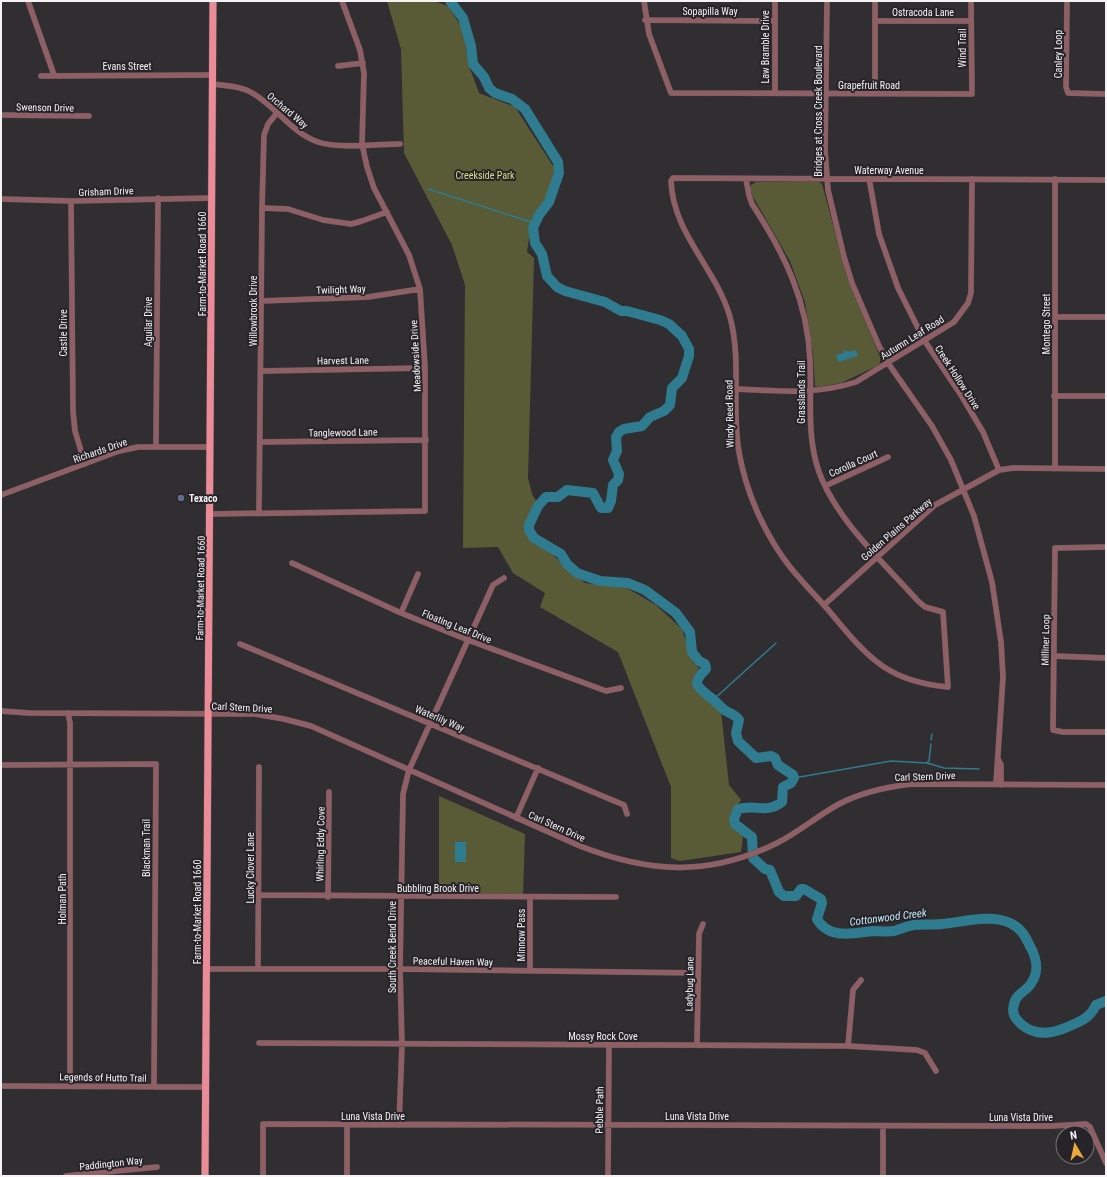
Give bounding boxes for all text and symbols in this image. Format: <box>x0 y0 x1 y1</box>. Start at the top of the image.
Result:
street label: Sopapilla Way <box>682 6 738 17</box>
street label: Ostracoda Lane <box>892 7 954 18</box>
street label: Law Bramble Drive <box>760 10 771 84</box>
street label: Wind Trail <box>957 29 968 67</box>
street label: Canley Loop <box>1053 30 1064 78</box>
street label: Bridges at Cross Creek Boulevard <box>813 45 824 177</box>
street label: Evans Street <box>103 61 152 72</box>
street label: Grapefruit Road <box>838 80 900 91</box>
street label: Orchard Way <box>265 90 310 131</box>
street label: Swenson Drive <box>16 101 74 114</box>
street label: Waterway Avenue <box>854 165 924 176</box>
park label: Creekside Park <box>455 170 515 181</box>
street label: Grisham Drive <box>78 185 134 198</box>
street label: Farm-to-Market Road 1660 <box>197 212 208 316</box>
street label: Willowbrook Drive <box>248 275 259 346</box>
street label: Twilight Way <box>316 283 366 296</box>
street label: Montego Street <box>1041 294 1052 354</box>
street label: Aguilar Drive <box>143 297 154 347</box>
street label: Castle Drive <box>58 309 69 357</box>
street label: Autumn Leaf Road <box>878 313 946 361</box>
street label: Meadowside Drive <box>408 319 423 392</box>
street label: Creek Hollow Drive <box>933 343 983 412</box>
street label: Harvest Lane <box>317 355 369 366</box>
street label: Grasslands Trail <box>796 360 807 424</box>
street label: Windy Reed Road <box>723 380 736 448</box>
street label: Tanglewood Lane <box>308 426 378 439</box>
street label: Richards Drive <box>72 436 129 465</box>
street label: Corolla Court <box>827 448 879 479</box>
marker: Texaco <box>176 493 186 503</box>
place label: Texaco <box>189 493 218 504</box>
street label: Golden Plains Parkway <box>859 496 934 563</box>
street label: Farm-to-Market Road 1660 <box>194 536 207 640</box>
street label: Floating Leaf Drive <box>420 608 493 646</box>
street label: Milliner Loop <box>1040 614 1051 666</box>
street label: Carl Stern Drive <box>211 700 273 715</box>
street label: Waterlily Way <box>413 703 466 734</box>
street label: Carl Stern Drive <box>894 770 956 783</box>
street label: Whirling Eddy Cove <box>314 806 327 882</box>
street label: Carl Stern Drive <box>527 809 587 844</box>
street label: Blackman Trail <box>141 819 152 877</box>
street label: Lucky Clover Lane <box>245 832 256 904</box>
street label: Farm-to-Market Road 1660 <box>192 860 203 964</box>
street label: Holman Path <box>57 873 68 925</box>
street label: Bubbling Brook Drive <box>397 883 479 894</box>
street label: South Creek Bend Drive <box>387 901 398 993</box>
water label: Cottonwood Creek <box>849 906 928 929</box>
street label: Minnow Pass <box>516 908 527 961</box>
street label: Peaceful Haven Way <box>413 955 493 968</box>
street label: Ladybug Lane <box>684 956 695 1011</box>
street label: Mossy Rock Cove <box>568 1031 638 1042</box>
street label: Legends of Hutto Trail <box>59 1071 147 1084</box>
street label: Pebble Path <box>594 1086 605 1134</box>
street label: Luna Vista Drive <box>341 1111 405 1122</box>
street label: Luna Vista Drive <box>665 1111 729 1122</box>
street label: Luna Vista Drive <box>989 1112 1053 1123</box>
north arrow <box>1055 1125 1095 1165</box>
text: N <box>1069 1129 1078 1143</box>
street label: Paddington Way <box>79 1155 143 1172</box>

